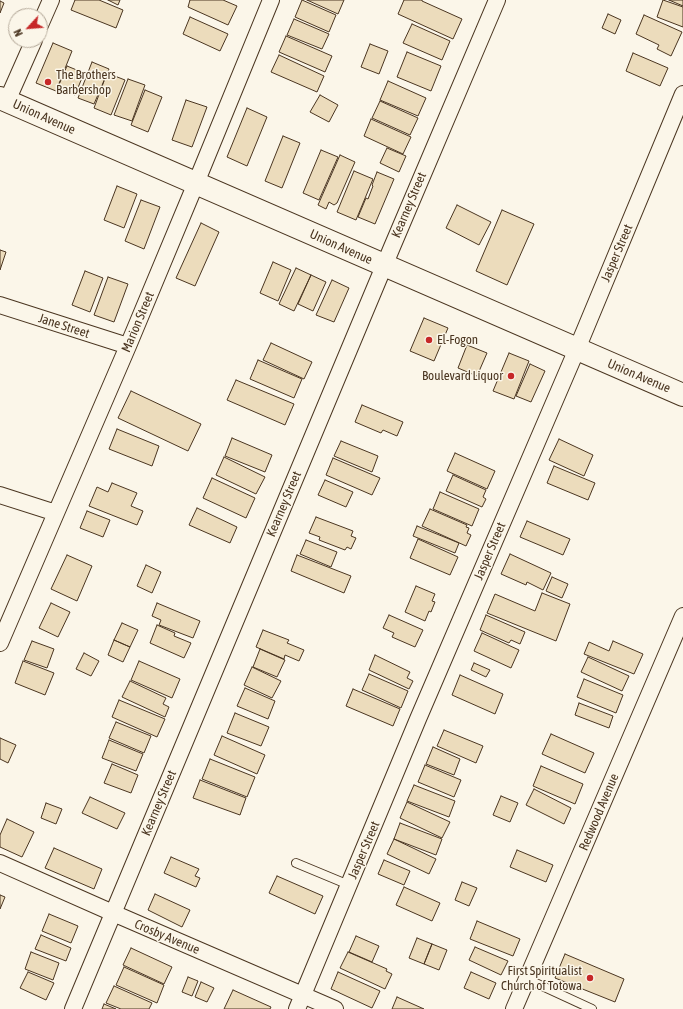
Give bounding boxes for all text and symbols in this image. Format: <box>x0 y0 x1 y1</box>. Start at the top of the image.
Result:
north arrow <box>8 8 48 48</box>
text: N <box>11 27 25 38</box>
place label: The Brothers Barbershop <box>56 67 116 98</box>
marker: The Brothers Barbershop <box>43 77 53 87</box>
street label: Union Avenue <box>10 96 78 138</box>
street label: Kearney Street <box>388 170 430 240</box>
street label: Jasper Street <box>598 222 636 284</box>
street label: Union Avenue <box>307 226 375 268</box>
street label: Marion Street <box>118 289 158 355</box>
street label: Jane Street <box>37 310 91 342</box>
place label: El-Fogon <box>437 332 478 348</box>
marker: El-Fogon <box>424 335 434 345</box>
street label: Union Avenue <box>605 356 673 396</box>
place label: Boulevard Liquor <box>422 368 503 384</box>
marker: Boulevard Liquor <box>506 371 516 381</box>
street label: Kearney Street <box>263 469 305 539</box>
street label: Jasper Street <box>471 520 509 582</box>
street label: Kearney Street <box>138 768 180 838</box>
street label: Redwood Avenue <box>576 771 622 853</box>
street label: Jasper Street <box>345 819 383 881</box>
street label: Crosby Avenue <box>132 916 202 958</box>
place label: First Spiritualist Church of Totowa <box>501 963 582 994</box>
marker: First Spiritualist Church of Totowa <box>585 973 595 983</box>

